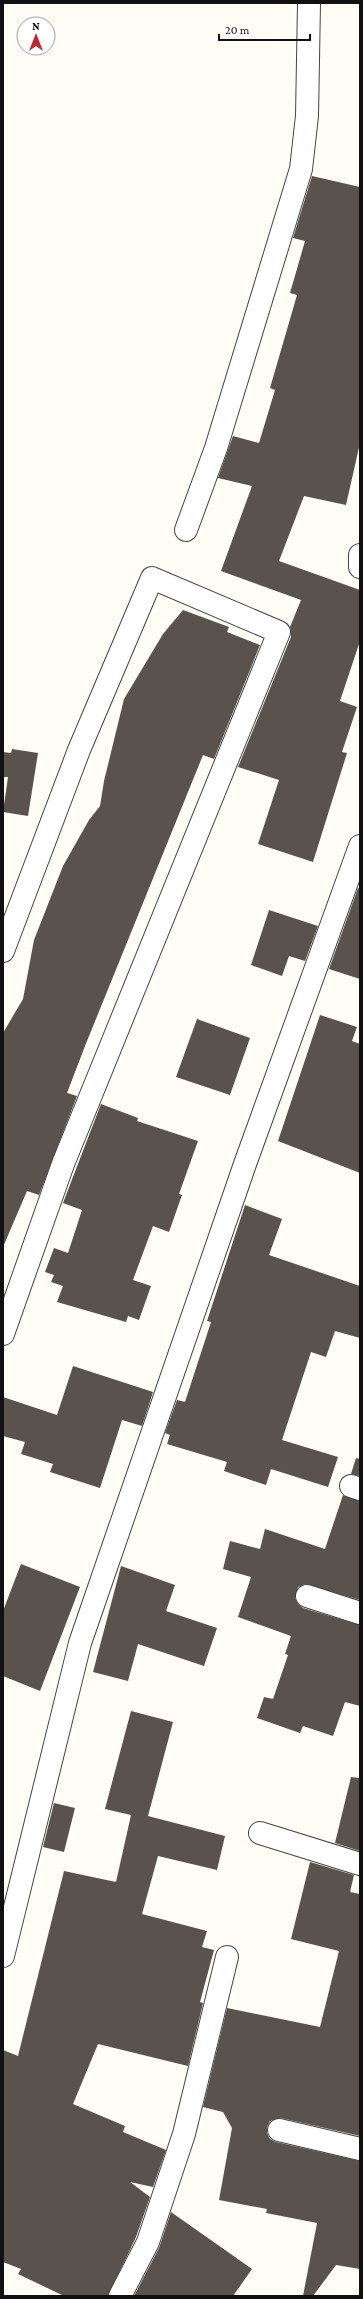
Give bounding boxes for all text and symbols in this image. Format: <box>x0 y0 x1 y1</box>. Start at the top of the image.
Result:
north arrow <box>16 16 56 56</box>
scale bar <box>219 16 310 42</box>
text: N <box>32 20 40 32</box>
text: 20 m <box>225 23 250 37</box>

